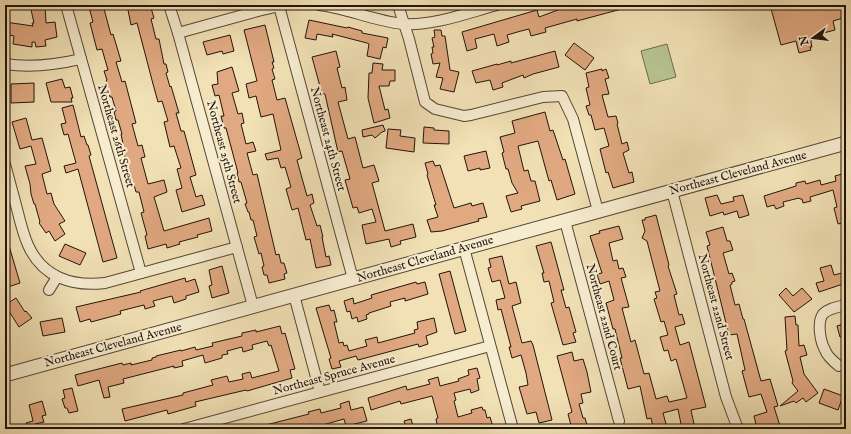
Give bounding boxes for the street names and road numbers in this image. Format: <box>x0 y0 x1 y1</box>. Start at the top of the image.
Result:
street label: Northeast 26th Street <box>94 83 138 189</box>
street label: Northeast 24th Street <box>307 85 349 193</box>
street label: Northeast 25th Street <box>203 99 245 205</box>
street label: Northeast Cleveland Avenue <box>668 147 809 199</box>
street label: Northeast Cleveland Avenue <box>355 232 496 286</box>
street label: Northeast 22nd Street <box>695 252 737 362</box>
street label: Northeast 22nd Court <box>583 262 625 372</box>
street label: Northeast Cleveland Avenue <box>43 319 184 371</box>
street label: Northeast Spruce Avenue <box>271 351 398 400</box>

